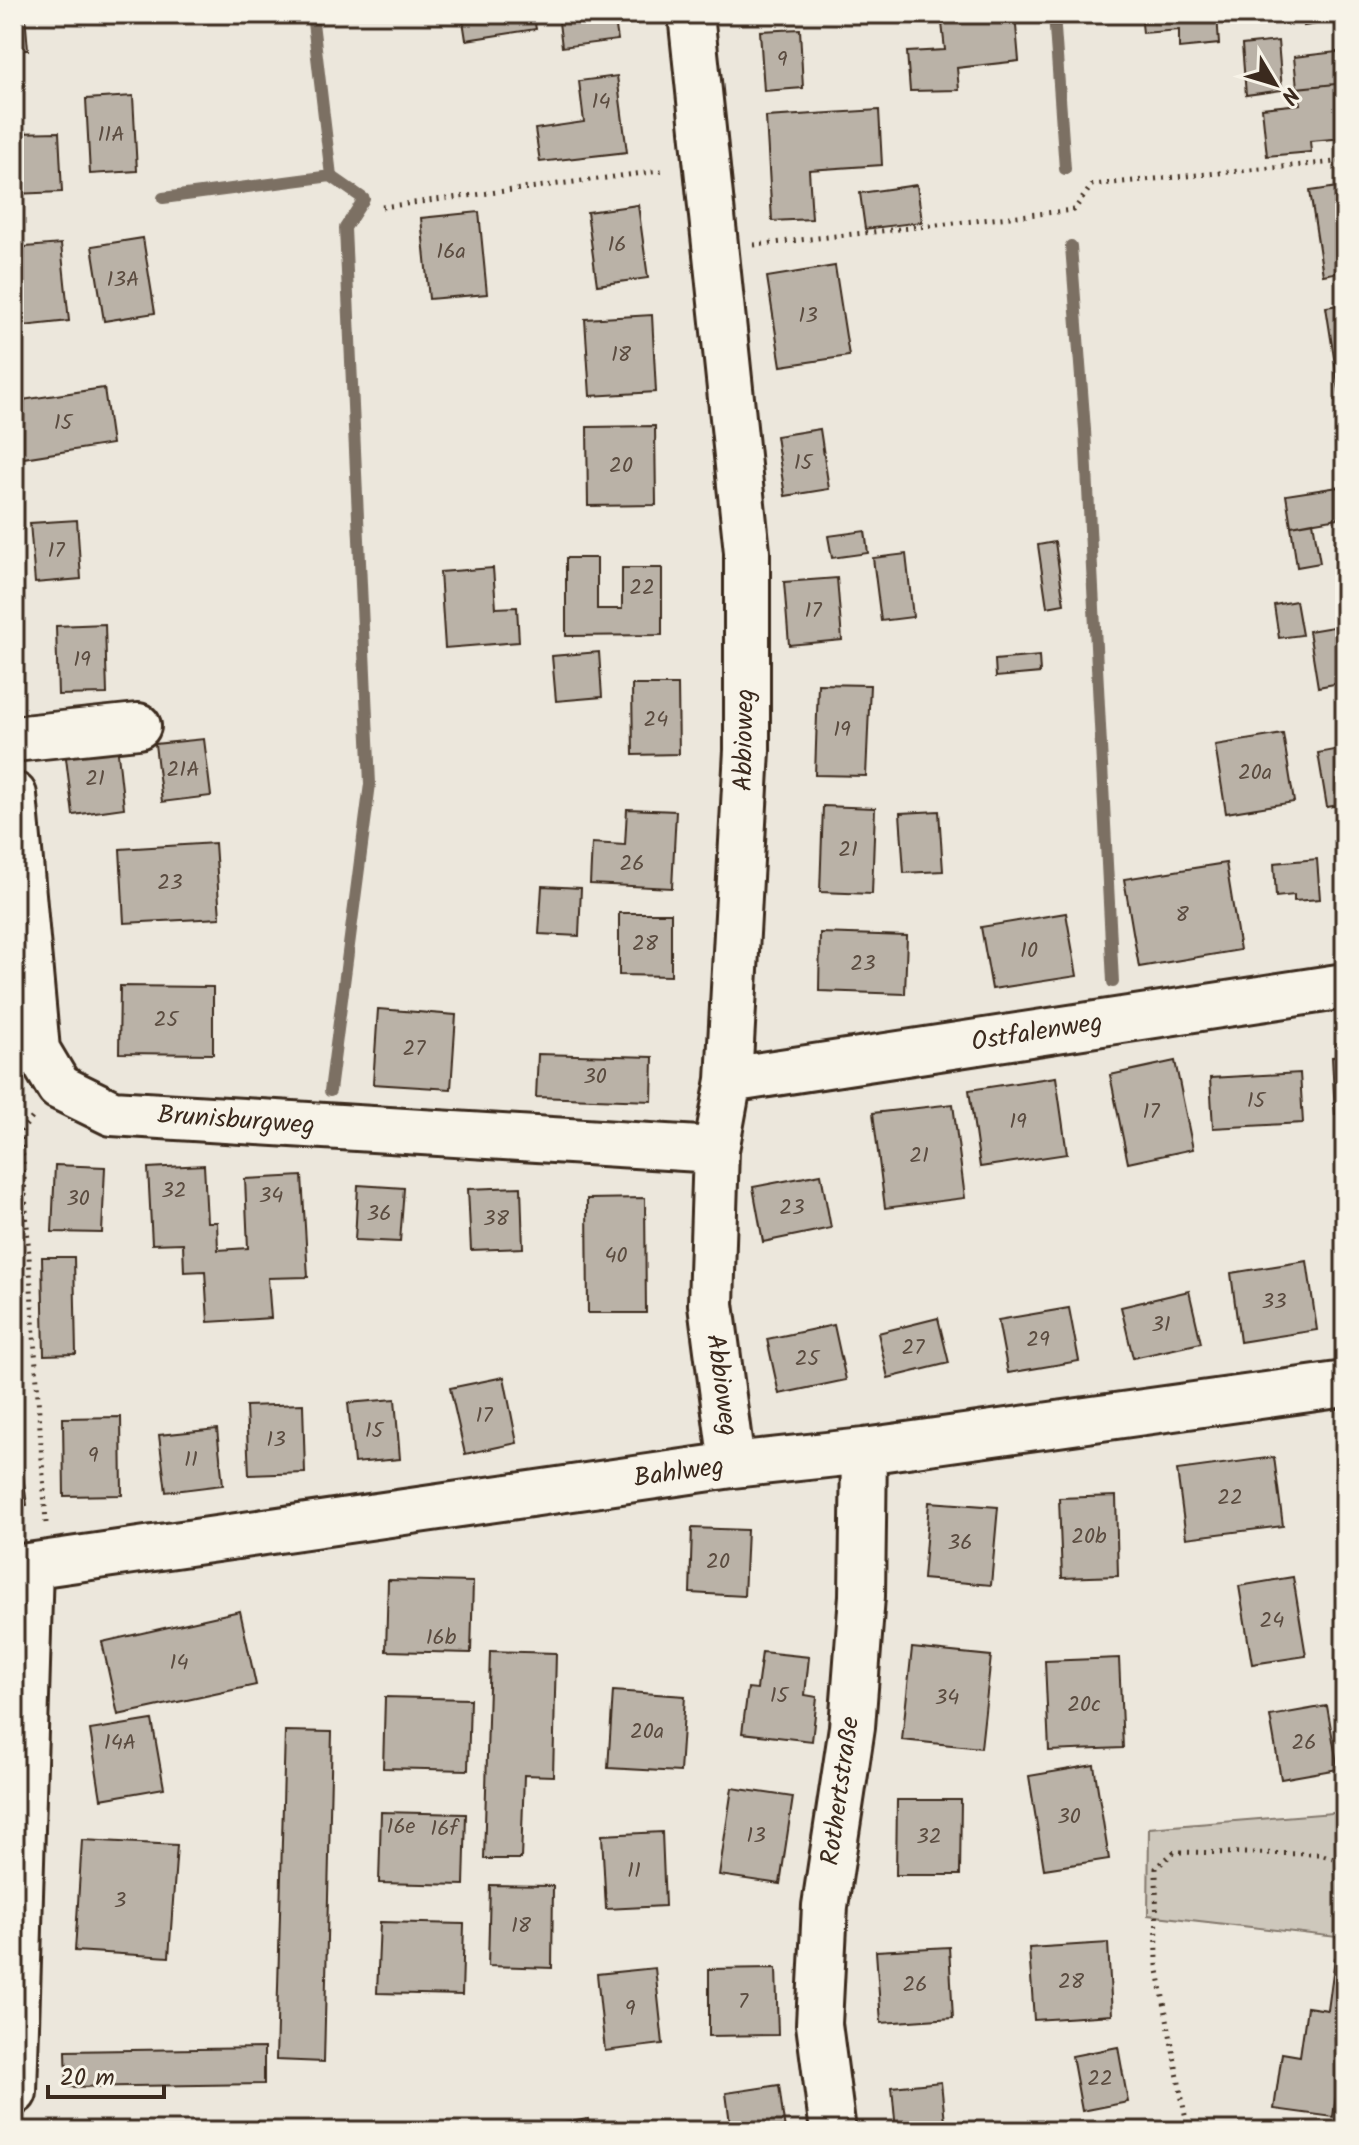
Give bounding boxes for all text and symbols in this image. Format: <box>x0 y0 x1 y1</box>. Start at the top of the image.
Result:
house number: 9 <box>777 43 788 78</box>
north arrow <box>1235 44 1315 124</box>
text: N <box>1271 79 1307 111</box>
house number: 14 <box>591 85 611 120</box>
house number: 11A <box>97 118 125 153</box>
house number: 16 <box>607 228 627 263</box>
house number: 16a <box>436 235 466 270</box>
house number: 13A <box>107 263 139 298</box>
house number: 13 <box>798 299 818 334</box>
house number: 18 <box>611 338 632 373</box>
house number: 15 <box>54 406 74 441</box>
house number: 15 <box>794 446 814 481</box>
house number: 20 <box>609 449 633 484</box>
house number: 17 <box>47 534 65 569</box>
house number: 22 <box>629 571 655 606</box>
house number: 17 <box>804 594 822 629</box>
house number: 19 <box>73 643 91 678</box>
street label: Abbioweg <box>723 688 767 792</box>
house number: 24 <box>644 703 668 738</box>
house number: 19 <box>833 713 851 748</box>
house number: 21A <box>166 753 200 788</box>
house number: 20a <box>1238 756 1272 791</box>
house number: 21 <box>85 762 105 797</box>
house number: 21 <box>838 833 858 868</box>
house number: 26 <box>619 847 645 882</box>
house number: 23 <box>157 866 183 901</box>
house number: 8 <box>1175 898 1189 933</box>
house number: 28 <box>632 927 659 962</box>
house number: 10 <box>1020 934 1038 969</box>
house number: 23 <box>850 947 876 982</box>
street label: Ostfalenweg <box>968 1002 1106 1064</box>
house number: 25 <box>154 1003 179 1038</box>
house number: 27 <box>403 1032 426 1067</box>
house number: 30 <box>583 1060 607 1095</box>
house number: 15 <box>1247 1084 1267 1119</box>
street label: Brunisburgweg <box>156 1095 316 1147</box>
house number: 17 <box>1142 1095 1160 1130</box>
house number: 19 <box>1009 1105 1027 1140</box>
house number: 21 <box>909 1139 929 1174</box>
house number: 32 <box>161 1174 187 1209</box>
house number: 34 <box>259 1179 283 1214</box>
house number: 30 <box>66 1182 90 1217</box>
house number: 23 <box>779 1191 805 1226</box>
house number: 36 <box>367 1197 391 1232</box>
house number: 38 <box>483 1202 510 1237</box>
house number: 40 <box>604 1239 628 1274</box>
house number: 33 <box>1261 1285 1287 1320</box>
house number: 31 <box>1151 1308 1171 1343</box>
house number: 29 <box>1026 1323 1050 1358</box>
street label: Abbioweg <box>693 1331 749 1439</box>
house number: 27 <box>902 1331 925 1366</box>
house number: 25 <box>795 1342 820 1377</box>
house number: 17 <box>475 1399 493 1434</box>
house number: 15 <box>365 1414 385 1449</box>
house number: 13 <box>266 1423 286 1458</box>
house number: 9 <box>88 1439 99 1474</box>
house number: 11 <box>184 1443 198 1478</box>
street label: Bahlweg <box>631 1446 727 1500</box>
house number: 22 <box>1217 1481 1243 1516</box>
house number: 20b <box>1071 1520 1107 1555</box>
house number: 36 <box>948 1526 972 1561</box>
house number: 20 <box>706 1545 730 1580</box>
house number: 24 <box>1260 1604 1284 1639</box>
house number: 16b <box>426 1621 457 1656</box>
house number: 14 <box>169 1646 189 1681</box>
house number: 15 <box>770 1679 790 1714</box>
house number: 34 <box>935 1681 959 1716</box>
house number: 20c <box>1067 1688 1101 1723</box>
street label: Rothertstraße <box>810 1713 872 1868</box>
house number: 20a <box>630 1715 664 1750</box>
house number: 14A <box>104 1726 136 1761</box>
house number: 26 <box>1291 1726 1317 1761</box>
house number: 30 <box>1057 1800 1081 1835</box>
house number: 16e <box>386 1810 416 1845</box>
house number: 16f <box>430 1812 460 1847</box>
house number: 13 <box>746 1819 766 1854</box>
house number: 32 <box>916 1820 942 1855</box>
house number: 11 <box>627 1854 641 1889</box>
house number: 3 <box>114 1884 126 1919</box>
house number: 18 <box>511 1909 532 1944</box>
house number: 28 <box>1058 1965 1085 2000</box>
house number: 26 <box>902 1968 928 2003</box>
house number: 7 <box>738 1985 749 2020</box>
house number: 9 <box>625 1992 636 2027</box>
scale bar <box>48 2049 164 2099</box>
text: 20 m <box>60 2059 115 2098</box>
house number: 22 <box>1087 2062 1113 2097</box>

